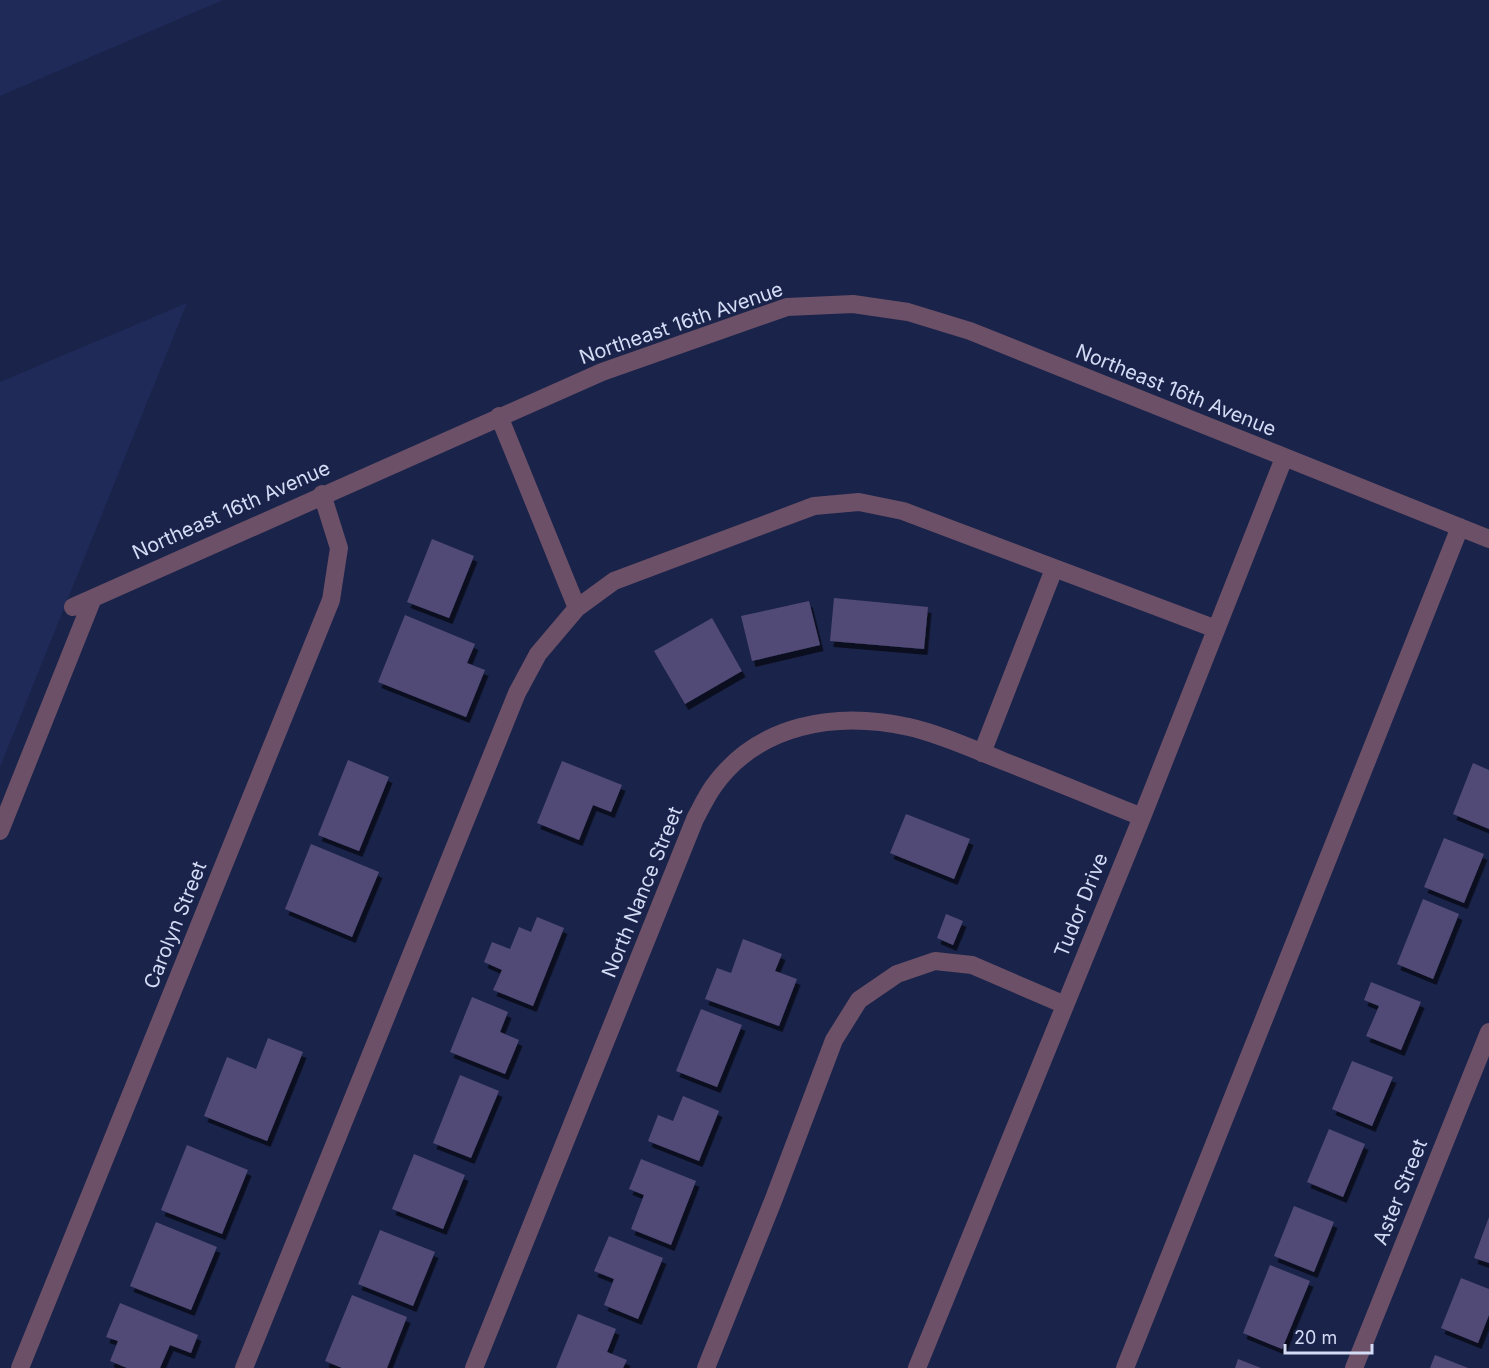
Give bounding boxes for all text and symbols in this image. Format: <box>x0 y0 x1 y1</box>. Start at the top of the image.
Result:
street label: Northeast 16th Avenue <box>576 277 786 369</box>
street label: Northeast 16th Avenue <box>1072 339 1280 441</box>
street label: Northeast 16th Avenue <box>128 456 334 564</box>
street label: North Nance Street <box>597 803 687 981</box>
street label: Tudor Drive <box>1049 849 1113 961</box>
street label: Carolyn Street <box>139 857 212 992</box>
street label: Aster Street <box>1368 1135 1432 1248</box>
scale bar <box>1285 1317 1372 1355</box>
text: 20 m <box>1294 1327 1337 1348</box>

